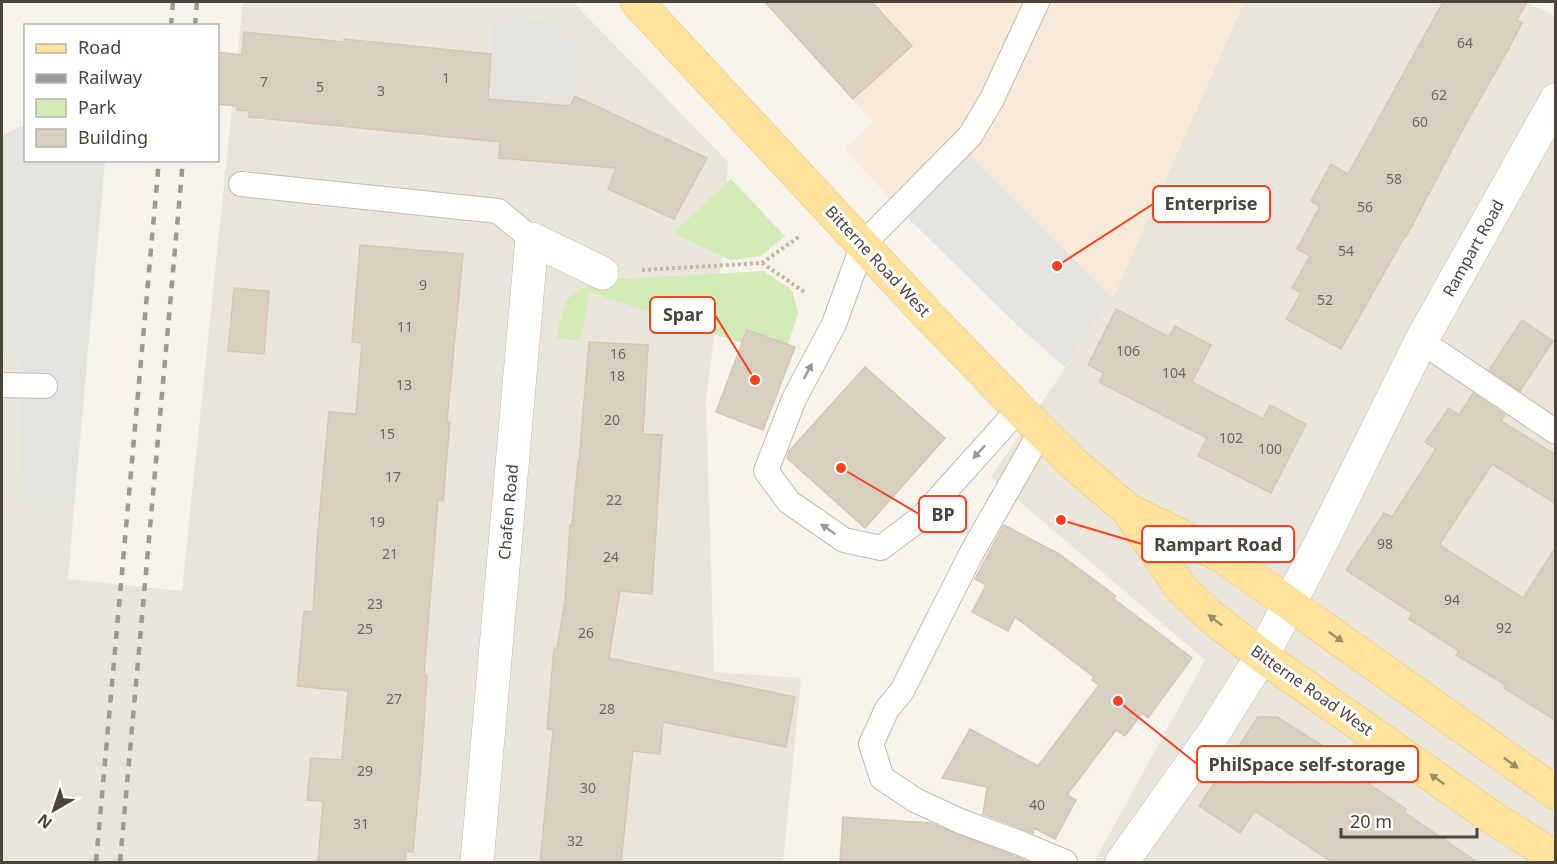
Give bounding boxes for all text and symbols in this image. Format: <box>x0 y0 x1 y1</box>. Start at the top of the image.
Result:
legend <box>24 24 219 162</box>
house number: 64 <box>1457 33 1473 52</box>
text: Road <box>78 35 121 59</box>
text: Railway <box>78 65 143 89</box>
house number: 1 <box>442 68 450 87</box>
house number: 7 <box>260 72 268 91</box>
house number: 5 <box>316 77 324 96</box>
house number: 3 <box>377 81 385 100</box>
house number: 62 <box>1431 85 1447 104</box>
text: Park <box>78 95 116 119</box>
house number: 60 <box>1412 112 1428 131</box>
text: Building <box>78 125 148 149</box>
house number: 58 <box>1386 169 1402 188</box>
callout: Enterprise <box>1153 186 1270 222</box>
text: Enterprise <box>1165 191 1257 215</box>
street label: Rampart Road <box>1437 196 1509 300</box>
house number: 56 <box>1357 197 1373 216</box>
street label: Bitterne Road West <box>821 201 935 321</box>
house number: 54 <box>1338 241 1354 260</box>
house number: 9 <box>419 275 427 294</box>
house number: 52 <box>1317 290 1333 309</box>
callout: Spar <box>650 297 715 333</box>
text: Spar <box>663 302 703 326</box>
house number: 11 <box>397 317 413 336</box>
house number: 106 <box>1116 341 1140 360</box>
house number: 16 <box>610 344 626 363</box>
one-way arrow <box>803 362 813 380</box>
house number: 104 <box>1162 363 1186 382</box>
house number: 18 <box>609 366 625 385</box>
house number: 13 <box>396 375 412 394</box>
house number: 20 <box>604 410 620 429</box>
house number: 15 <box>379 424 395 443</box>
house number: 102 <box>1219 428 1243 447</box>
house number: 100 <box>1258 439 1282 458</box>
one-way arrow <box>973 444 986 459</box>
street label: Chafen Road <box>493 463 523 561</box>
house number: 17 <box>385 467 401 486</box>
house number: 22 <box>606 490 622 509</box>
callout: BP <box>919 496 966 532</box>
text: BP <box>931 502 955 526</box>
house number: 19 <box>369 512 385 531</box>
one-way arrow <box>821 523 837 535</box>
callout: Rampart Road <box>1142 526 1294 562</box>
text: Rampart Road <box>1154 532 1282 556</box>
house number: 98 <box>1377 534 1393 553</box>
house number: 21 <box>382 544 398 563</box>
house number: 24 <box>603 547 619 566</box>
house number: 94 <box>1444 590 1460 609</box>
house number: 23 <box>367 594 383 613</box>
one-way arrow <box>1208 614 1223 626</box>
house number: 92 <box>1496 618 1512 637</box>
house number: 25 <box>357 619 373 638</box>
house number: 26 <box>578 623 594 642</box>
one-way arrow <box>1328 631 1344 643</box>
street label: Bitterne Road West <box>1247 640 1378 741</box>
house number: 27 <box>386 689 402 708</box>
house number: 28 <box>599 699 615 718</box>
callout: PhilSpace self-storage <box>1197 746 1418 782</box>
text: PhilSpace self-storage <box>1209 752 1405 776</box>
one-way arrow <box>1503 757 1519 769</box>
house number: 29 <box>357 761 373 780</box>
one-way arrow <box>1430 773 1446 785</box>
house number: 30 <box>580 778 596 797</box>
north arrow <box>24 780 84 840</box>
house number: 40 <box>1029 795 1045 814</box>
scale bar <box>1341 801 1478 839</box>
text: N <box>33 809 57 834</box>
text: 20 m <box>1350 809 1392 833</box>
house number: 31 <box>353 814 369 833</box>
house number: 32 <box>567 831 583 850</box>

